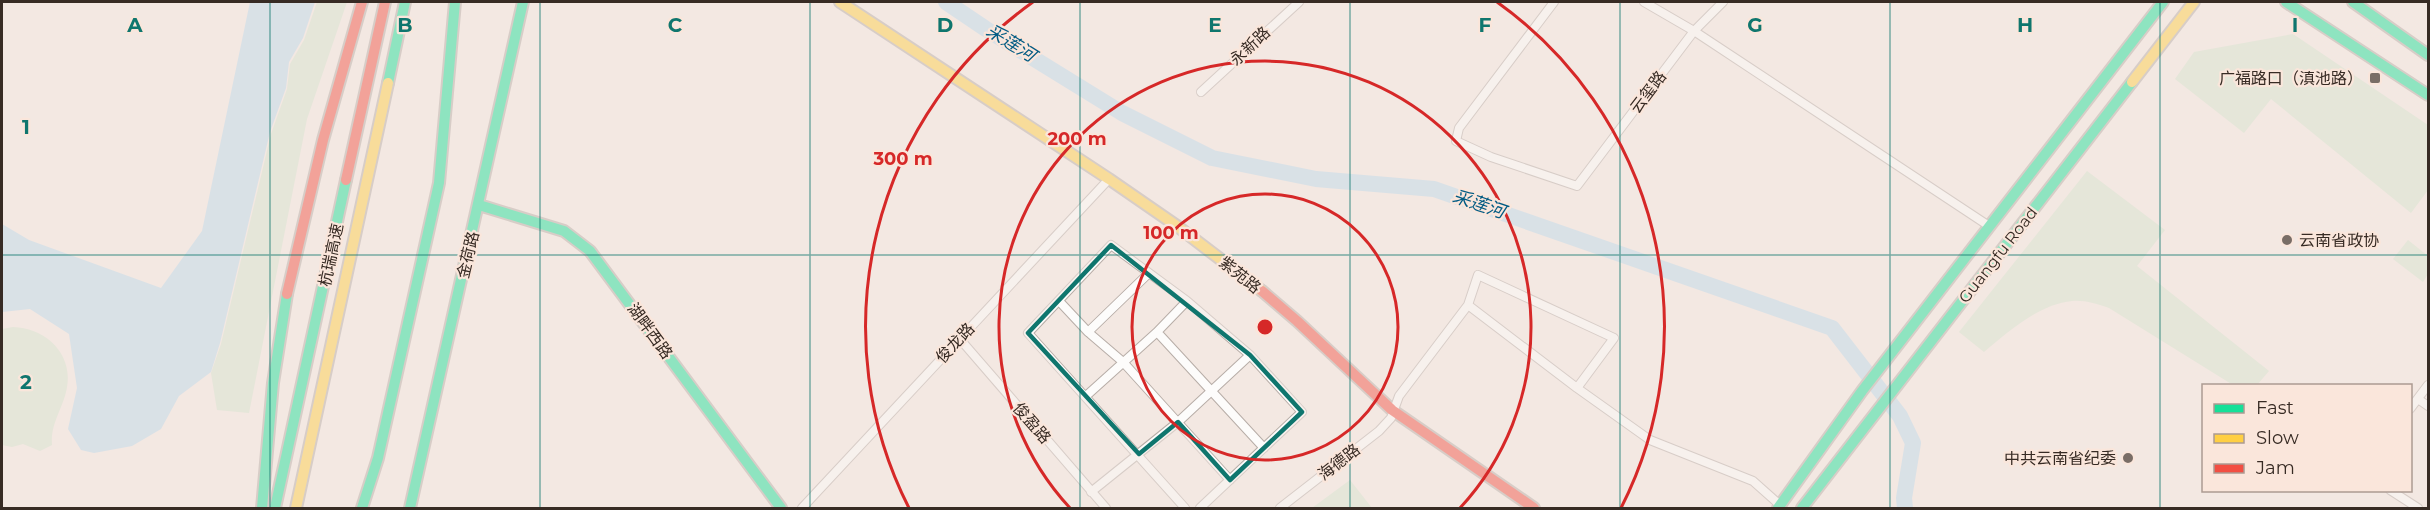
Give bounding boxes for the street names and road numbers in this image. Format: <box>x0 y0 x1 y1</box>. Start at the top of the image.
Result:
street label: 永新路 <box>1226 23 1274 69</box>
street label: 云玺路 <box>1626 67 1670 117</box>
street label: Guangfu Road <box>1955 203 2041 307</box>
street label: 杭瑞高速 <box>315 222 347 288</box>
street label: 金荷路 <box>453 229 483 281</box>
street label: 紫苑路 <box>1215 253 1265 297</box>
street label: 湖畔西路 <box>624 300 676 362</box>
street label: 俊龙路 <box>932 319 978 367</box>
street label: 俊盈路 <box>1009 399 1055 447</box>
street label: 海德路 <box>1314 440 1364 484</box>

